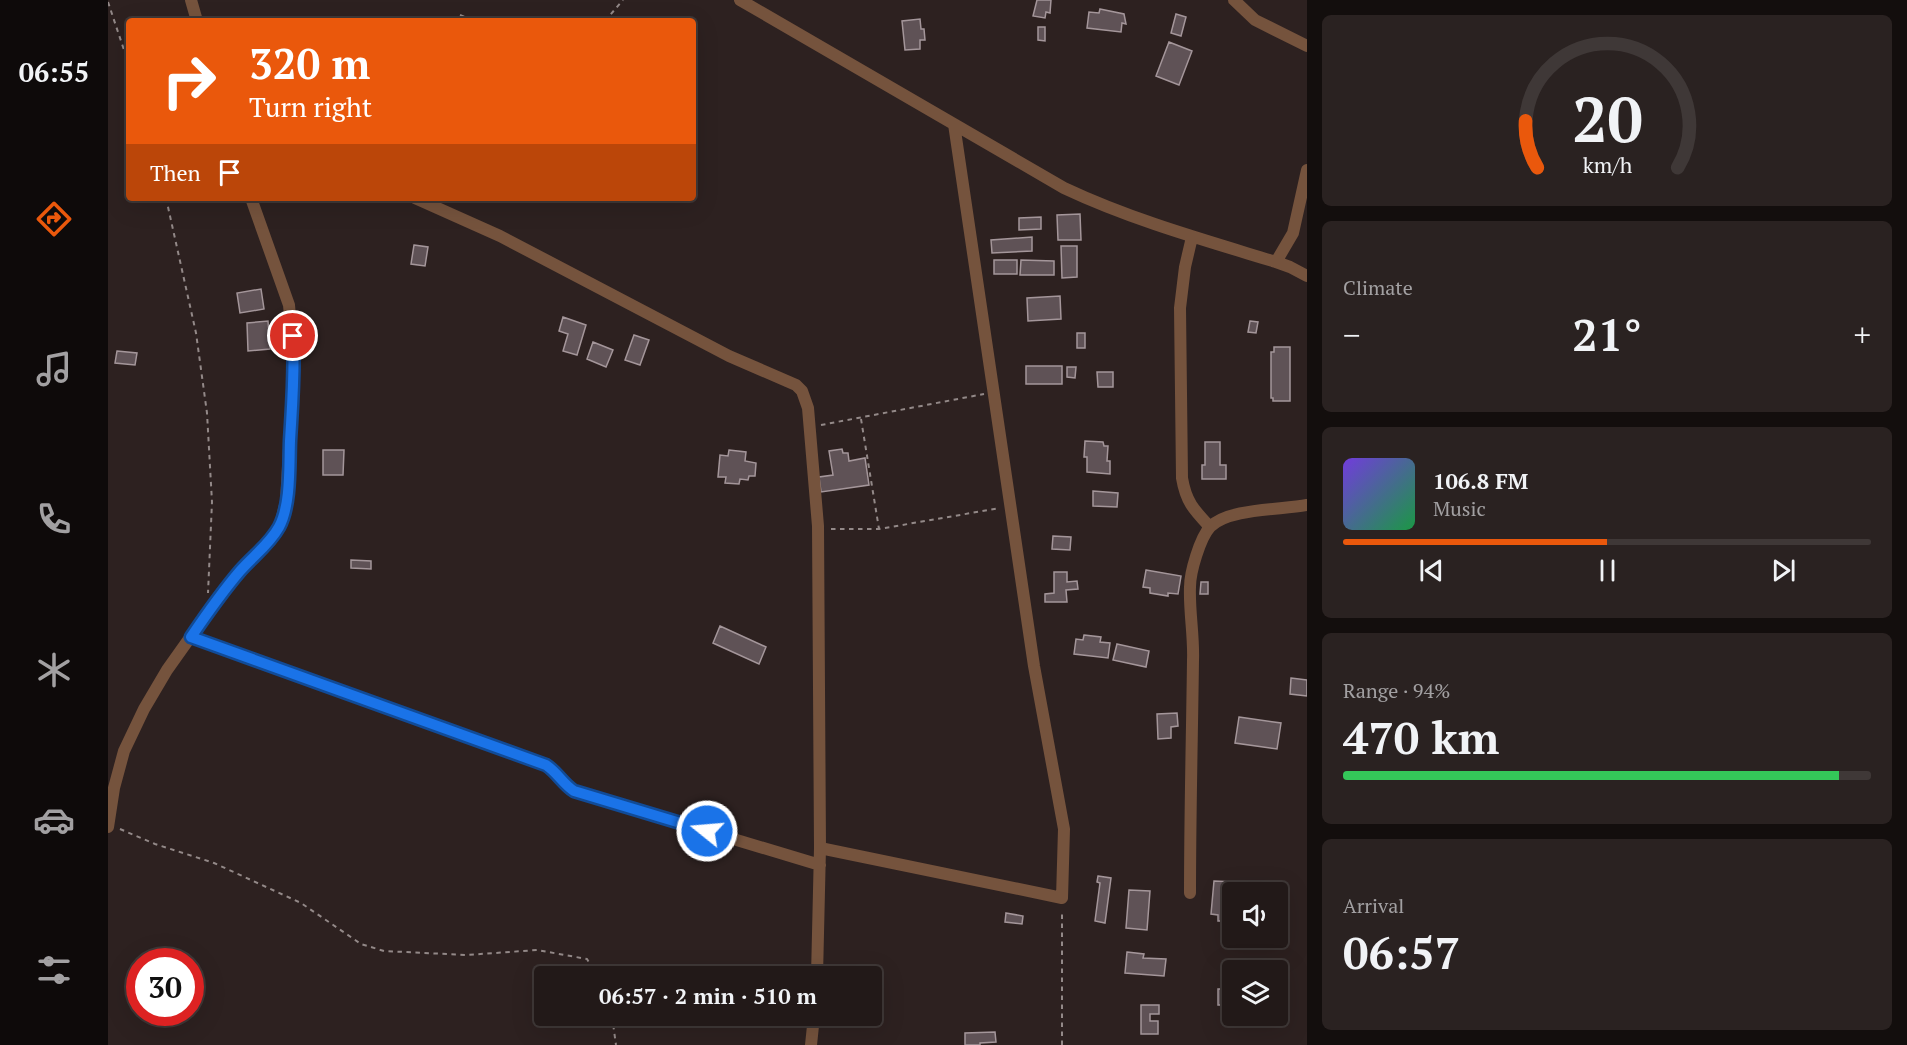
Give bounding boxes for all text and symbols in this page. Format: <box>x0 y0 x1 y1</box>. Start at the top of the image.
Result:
text: 320 m <box>249 35 370 91</box>
icon: right <box>150 42 228 120</box>
text: 06:55 <box>19 54 89 90</box>
text: 20 <box>1572 77 1642 160</box>
text: Turn right <box>249 89 372 125</box>
text: km/h <box>1582 151 1632 179</box>
icon: arrive <box>213 156 246 189</box>
text: Then <box>150 158 201 187</box>
icon: directions <box>33 198 75 240</box>
text: Climate <box>1343 274 1413 301</box>
text: 21° <box>1572 304 1642 364</box>
pin <box>267 310 318 361</box>
text: − <box>1343 313 1361 356</box>
text: + <box>1853 313 1871 356</box>
icon: arrive <box>276 319 309 352</box>
icon: music <box>33 348 75 390</box>
text: 106.8 FM <box>1433 466 1528 495</box>
text: Music <box>1433 495 1486 522</box>
icon: phone <box>33 498 75 540</box>
icon: previous <box>1415 554 1448 587</box>
icon: pause <box>1591 554 1624 587</box>
icon: next <box>1767 554 1800 587</box>
icon: climate <box>33 649 75 691</box>
text: Range · 94% <box>1343 677 1450 704</box>
text: 470 km <box>1343 707 1499 767</box>
icon: car <box>33 799 75 841</box>
position arrow <box>675 799 739 863</box>
map controls <box>1222 882 1288 1026</box>
button: sound <box>1222 882 1288 948</box>
text: Arrival <box>1343 892 1404 919</box>
text: 06:57 <box>1343 922 1460 982</box>
speed limit sign: 30 <box>126 948 204 1026</box>
icon: filters <box>33 949 75 991</box>
button: layers <box>1222 960 1288 1026</box>
text: 06:57 · 2 min · 510 m <box>599 981 817 1010</box>

